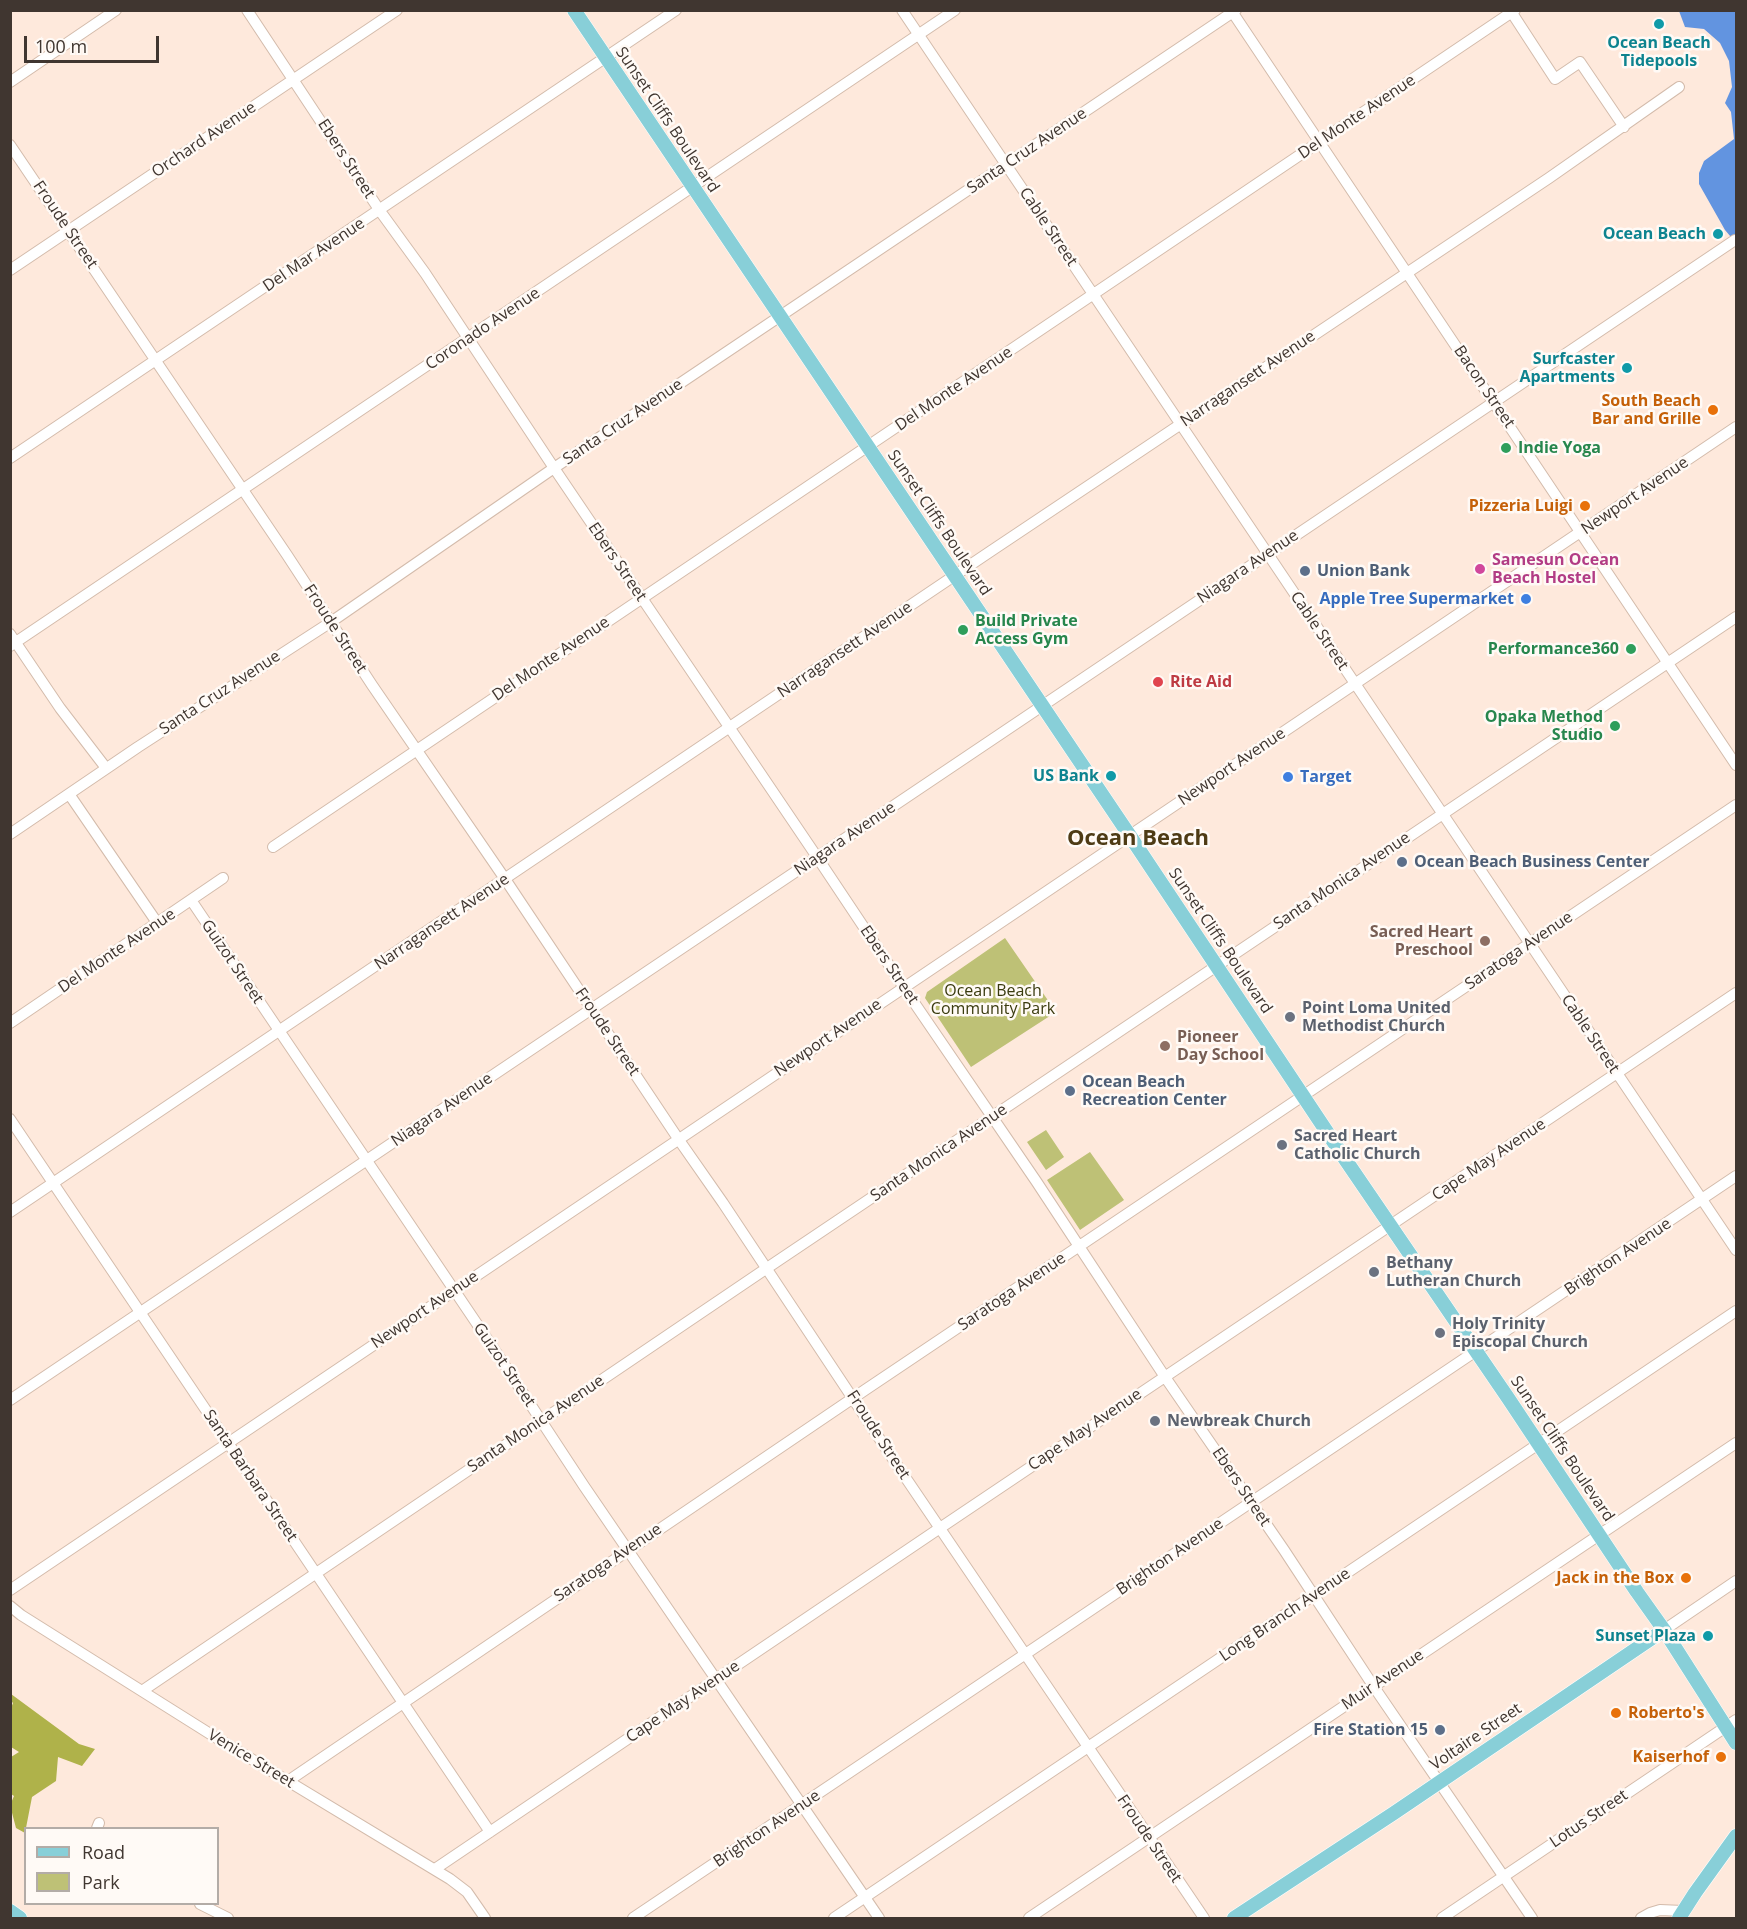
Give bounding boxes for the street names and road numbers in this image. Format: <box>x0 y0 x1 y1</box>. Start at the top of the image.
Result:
street label: Sunset Cliffs Boulevard <box>611 44 723 196</box>
street label: Del Monte Avenue <box>1295 71 1419 163</box>
street label: Orchard Avenue <box>148 98 260 182</box>
street label: Santa Cruz Avenue <box>964 104 1090 198</box>
street label: Ebers Street <box>313 116 379 202</box>
street label: Froude Street <box>29 177 101 273</box>
street label: Cable Street <box>1015 184 1081 270</box>
street label: Del Mar Avenue <box>260 214 368 296</box>
street label: Coronado Avenue <box>422 284 544 374</box>
street label: Narragansett Avenue <box>1177 327 1319 431</box>
street label: Bacon Street <box>1449 342 1519 432</box>
street label: Del Monte Avenue <box>892 343 1016 435</box>
street label: Santa Cruz Avenue <box>560 375 686 469</box>
street label: Sunset Cliffs Boulevard <box>883 447 995 599</box>
street label: Newport Avenue <box>1578 453 1692 539</box>
street label: Ebers Street <box>584 519 650 605</box>
street label: Niagara Avenue <box>1194 526 1302 608</box>
street label: Froude Street <box>299 581 371 677</box>
street label: Cable Street <box>1286 588 1352 674</box>
street label: Narragansett Avenue <box>774 598 916 702</box>
street label: Del Monte Avenue <box>489 613 613 705</box>
street label: Santa Cruz Avenue <box>156 647 284 739</box>
street label: Newport Avenue <box>1175 724 1289 810</box>
street label: Niagara Avenue <box>791 798 899 880</box>
street label: Santa Monica Avenue <box>1270 828 1414 934</box>
street label: Sunset Cliffs Boulevard <box>1164 865 1276 1017</box>
street label: Narragansett Avenue <box>371 870 513 974</box>
street label: Del Monte Avenue <box>55 905 179 997</box>
street label: Saratoga Avenue <box>1461 908 1577 994</box>
street label: Guizot Street <box>197 916 267 1008</box>
street label: Ebers Street <box>856 922 922 1008</box>
street label: Froude Street <box>571 984 643 1080</box>
street label: Cable Street <box>1557 991 1623 1077</box>
street label: Newport Avenue <box>771 995 885 1081</box>
street label: Niagara Avenue <box>388 1069 496 1151</box>
street label: Santa Monica Avenue <box>867 1100 1011 1206</box>
street label: Cape May Avenue <box>1428 1115 1550 1205</box>
street label: Brighton Avenue <box>1561 1214 1675 1300</box>
street label: Saratoga Avenue <box>954 1249 1070 1335</box>
street label: Newport Avenue <box>368 1267 482 1353</box>
street label: Guizot Street <box>469 1319 539 1411</box>
street label: Santa Monica Avenue <box>464 1371 608 1477</box>
street label: Sunset Cliffs Boulevard <box>1506 1373 1618 1525</box>
street label: Cape May Avenue <box>1024 1385 1146 1475</box>
street label: Froude Street <box>842 1387 914 1483</box>
street label: Santa Barbara Street <box>199 1406 301 1546</box>
street label: Ebers Street <box>1208 1444 1274 1530</box>
street label: Brighton Avenue <box>1113 1514 1227 1600</box>
street label: Saratoga Avenue <box>550 1520 666 1606</box>
street label: Long Branch Avenue <box>1216 1564 1354 1666</box>
street label: Muir Avenue <box>1338 1646 1428 1714</box>
street label: Cape May Avenue <box>622 1657 744 1747</box>
street label: Voltaire Street <box>1427 1699 1525 1775</box>
street label: Venice Street <box>204 1726 298 1792</box>
street label: Brighton Avenue <box>710 1786 824 1872</box>
street label: Lotus Street <box>1546 1786 1632 1852</box>
street label: Froude Street <box>1113 1791 1185 1887</box>

